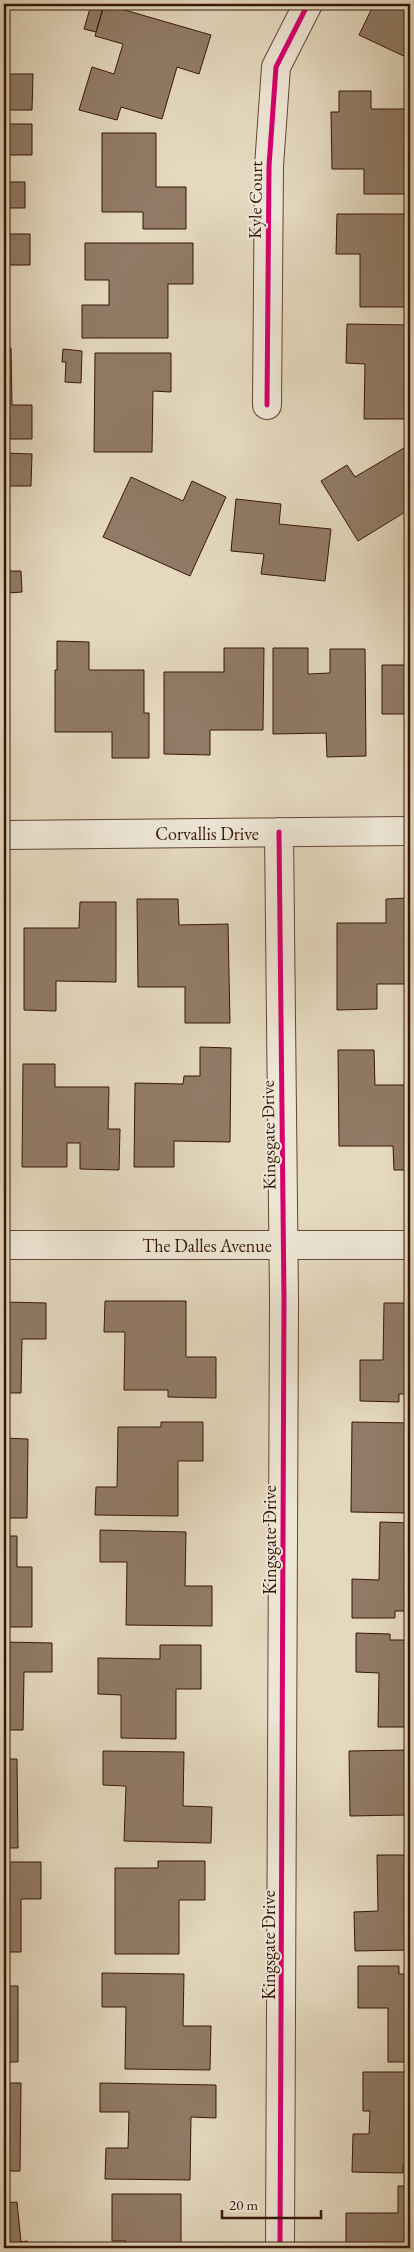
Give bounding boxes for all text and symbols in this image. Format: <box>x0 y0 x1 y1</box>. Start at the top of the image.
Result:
street label: Kyle Court <box>243 160 267 239</box>
street label: Corvallis Drive <box>155 822 259 845</box>
street label: Kingsgate Drive <box>256 1080 280 1190</box>
street label: The Dalles Avenue <box>142 1234 272 1257</box>
street label: Kingsgate Drive <box>258 1485 281 1595</box>
street label: Kingsgate Drive <box>257 1890 280 2000</box>
scale bar <box>222 2187 320 2219</box>
text: 20 m <box>229 2195 258 2214</box>

